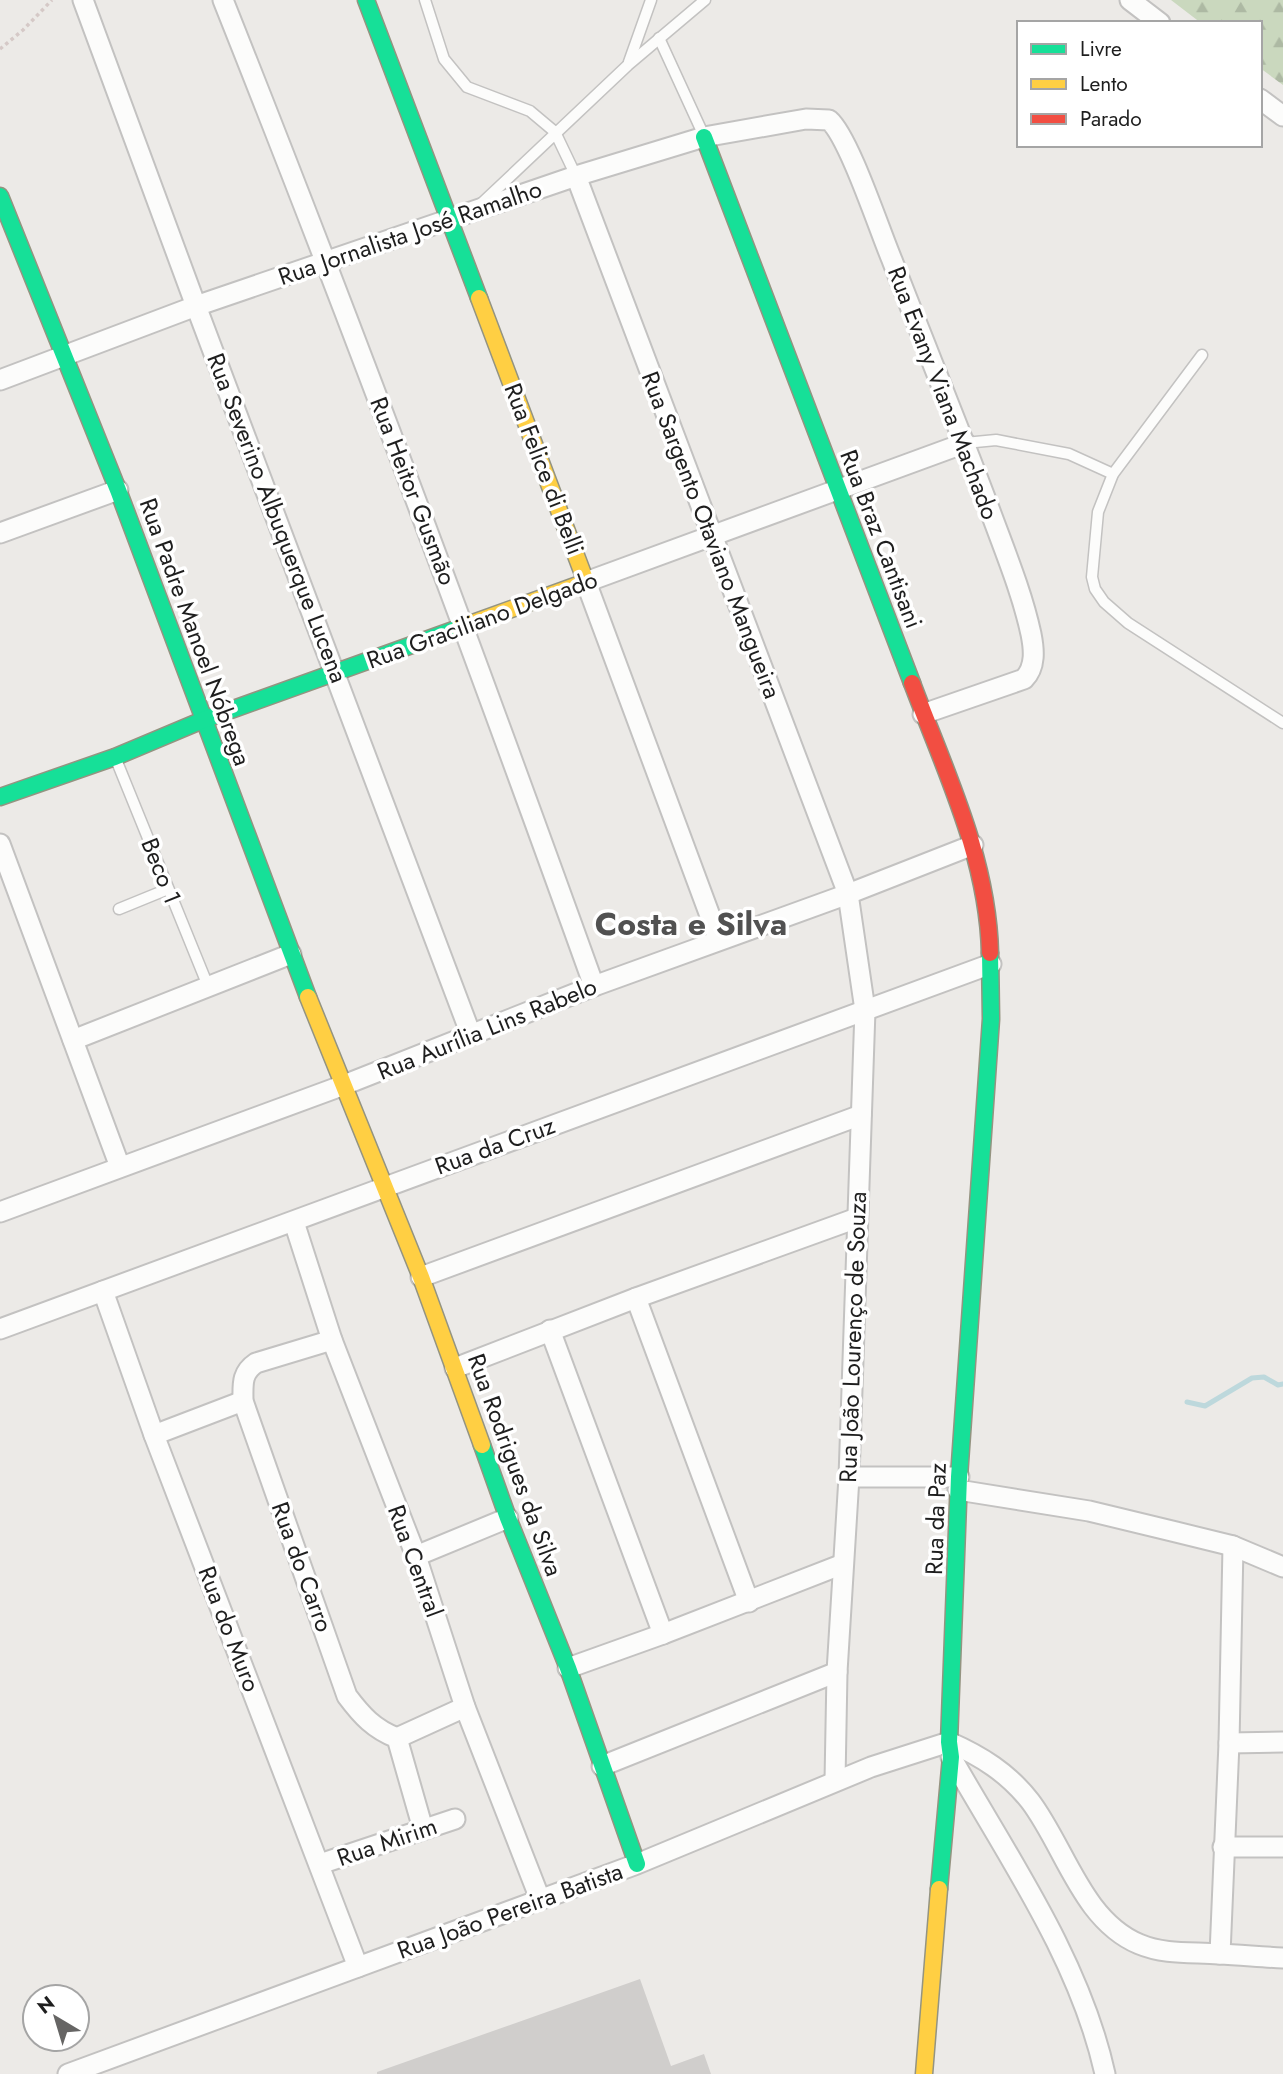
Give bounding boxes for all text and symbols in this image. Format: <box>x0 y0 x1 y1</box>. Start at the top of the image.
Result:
legend <box>1017 21 1262 147</box>
text: Livre <box>1080 34 1122 64</box>
text: Lento <box>1080 69 1128 99</box>
text: Parado <box>1080 104 1142 134</box>
street label: Rua Jornalista José Ramalho <box>273 171 546 294</box>
street label: Rua Evany Viana Machado <box>879 261 1008 525</box>
street label: Rua Severino Albuquerque Lucena <box>198 348 357 688</box>
street label: Rua Sargento Otaviano Mangueira <box>633 366 790 703</box>
street label: Rua Felice di Belli <box>496 378 593 560</box>
street label: Rua Heitor Gusmão <box>361 392 465 590</box>
street label: Rua Braz Cantisani <box>831 444 932 633</box>
street label: Rua Padre Manoel Nóbrega <box>131 493 260 771</box>
street label: Rua Graciliano Delgado <box>362 561 602 678</box>
street label: Beco 1 <box>132 833 190 909</box>
district label: Costa e Silva <box>595 901 787 947</box>
street label: Rua Aurília Lins Rabelo <box>372 969 602 1089</box>
street label: Rua da Cruz <box>430 1108 560 1183</box>
street label: Rua João Lourenço de Souza <box>830 1191 875 1483</box>
street label: Rua Rodrigues da Silva <box>459 1349 572 1581</box>
street label: Rua da Paz <box>916 1462 955 1576</box>
street label: Rua do Carro <box>263 1497 342 1637</box>
street label: Rua Central <box>379 1500 452 1622</box>
street label: Rua do Muro <box>190 1561 269 1697</box>
street label: Rua Mirim <box>332 1808 442 1875</box>
street label: Rua João Pereira Batista <box>392 1853 628 1968</box>
north arrow <box>21 1983 91 2053</box>
text: N <box>32 1990 60 2020</box>

